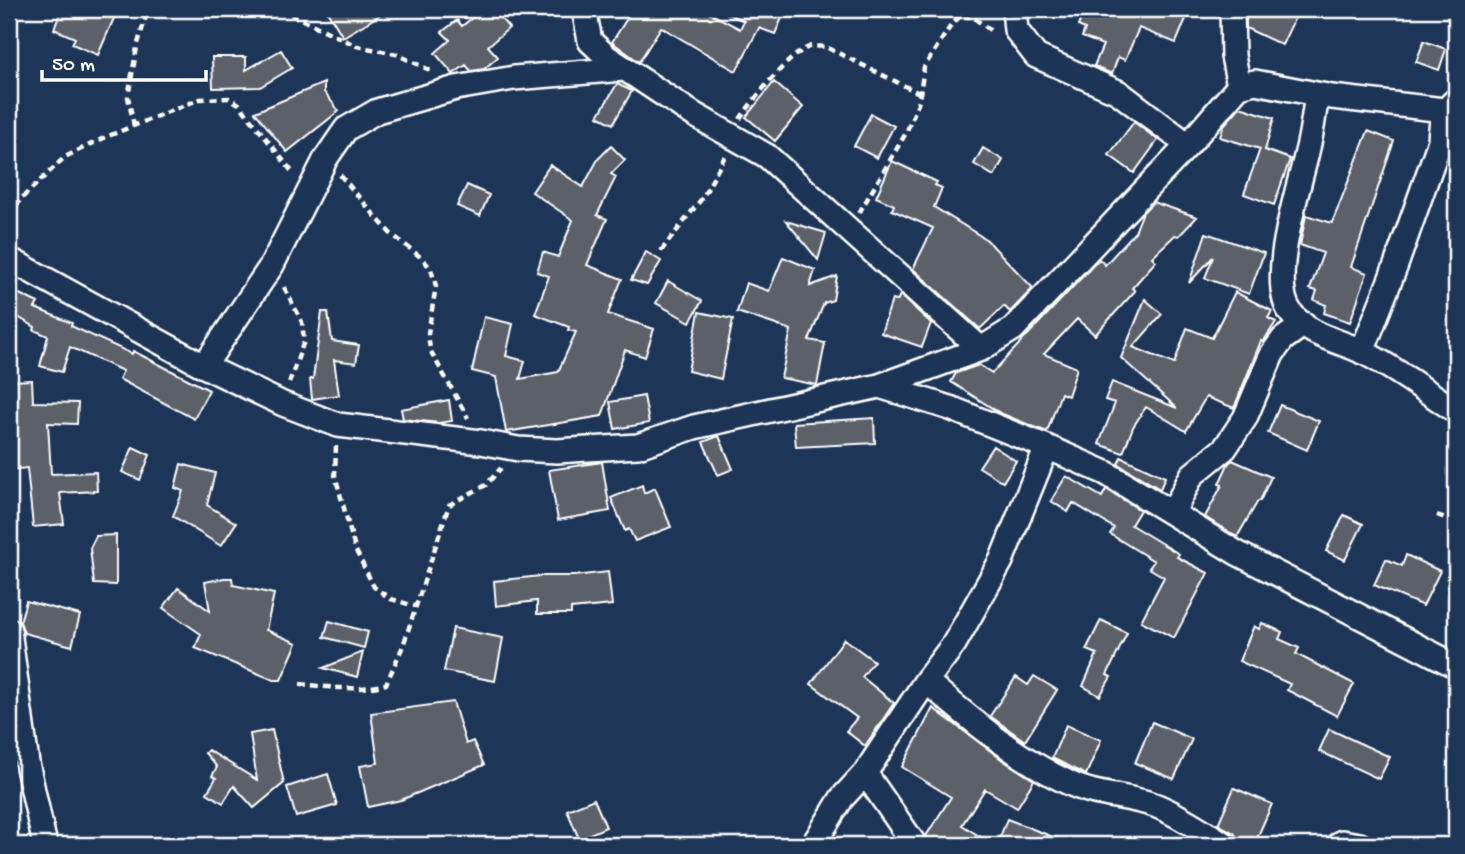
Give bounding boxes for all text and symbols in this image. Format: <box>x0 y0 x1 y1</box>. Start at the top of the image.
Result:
scale bar <box>42 38 206 82</box>
text: 50 m <box>52 54 95 79</box>

